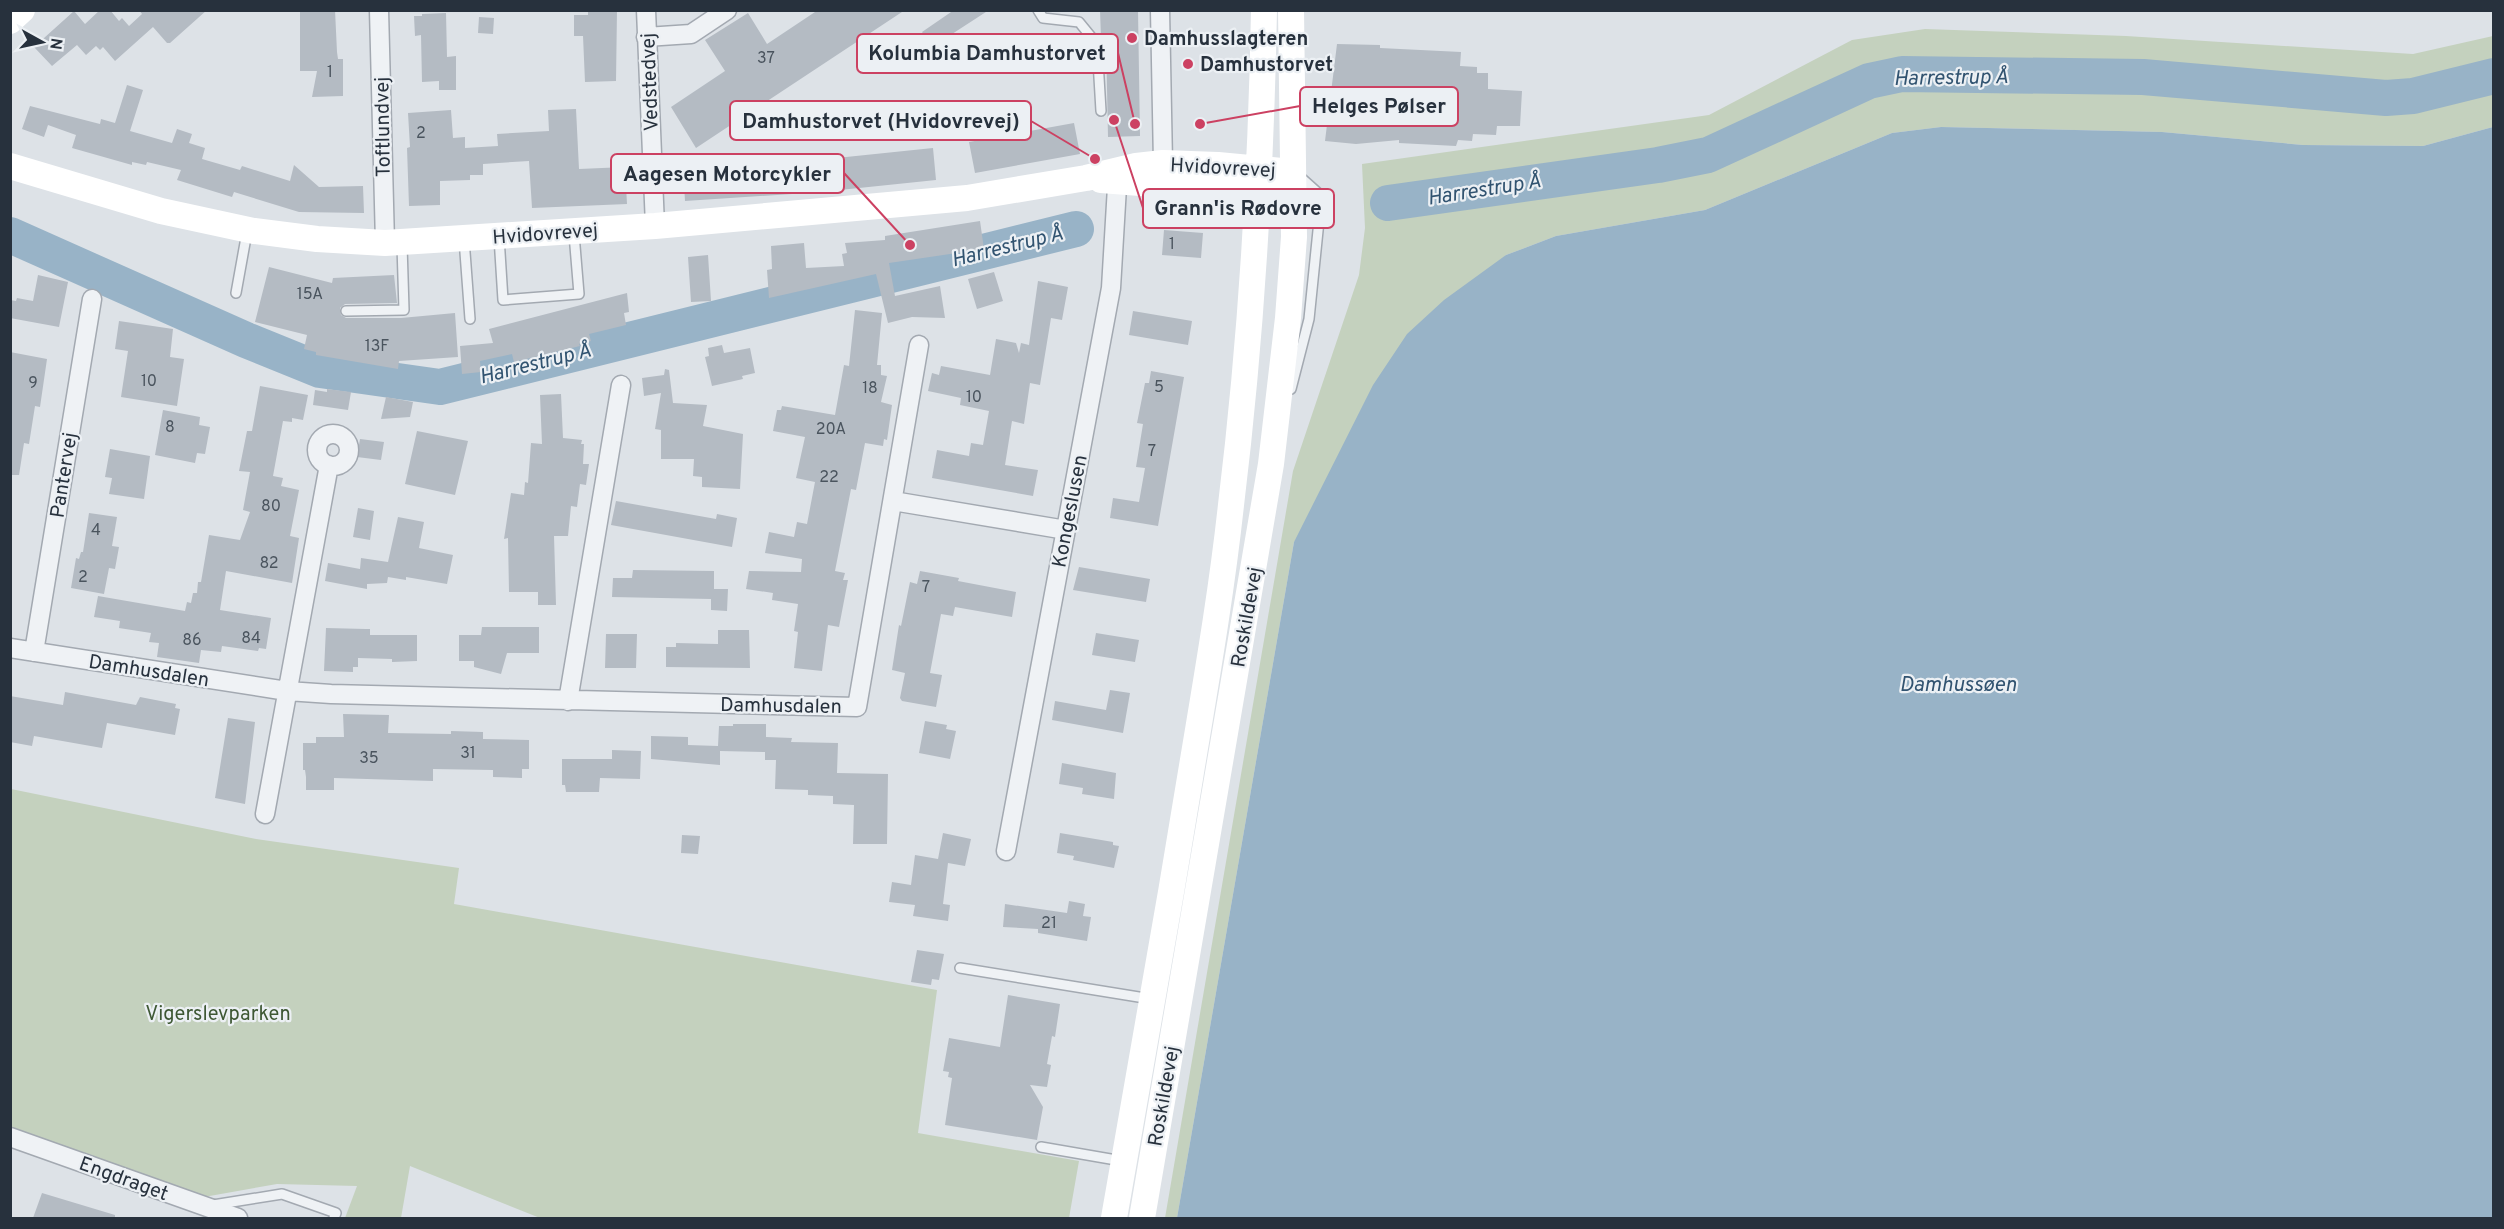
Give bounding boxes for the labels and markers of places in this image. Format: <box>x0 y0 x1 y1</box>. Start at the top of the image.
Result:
place label: Damhusslagteren <box>1144 27 1308 53</box>
marker: Damhusslagteren <box>1125 31 1139 45</box>
callout: Kolumbia Damhustorvet <box>857 34 1118 73</box>
place label: Damhustorvet <box>1200 53 1333 79</box>
marker: Damhustorvet <box>1181 57 1195 71</box>
callout: Helges Pølser <box>1300 87 1458 126</box>
callout: Damhustorvet (Hvidovrevej) <box>730 101 1031 140</box>
callout: Aagesen Motorcykler <box>611 154 844 193</box>
callout: Grann'is Rødovre <box>1143 189 1334 228</box>

